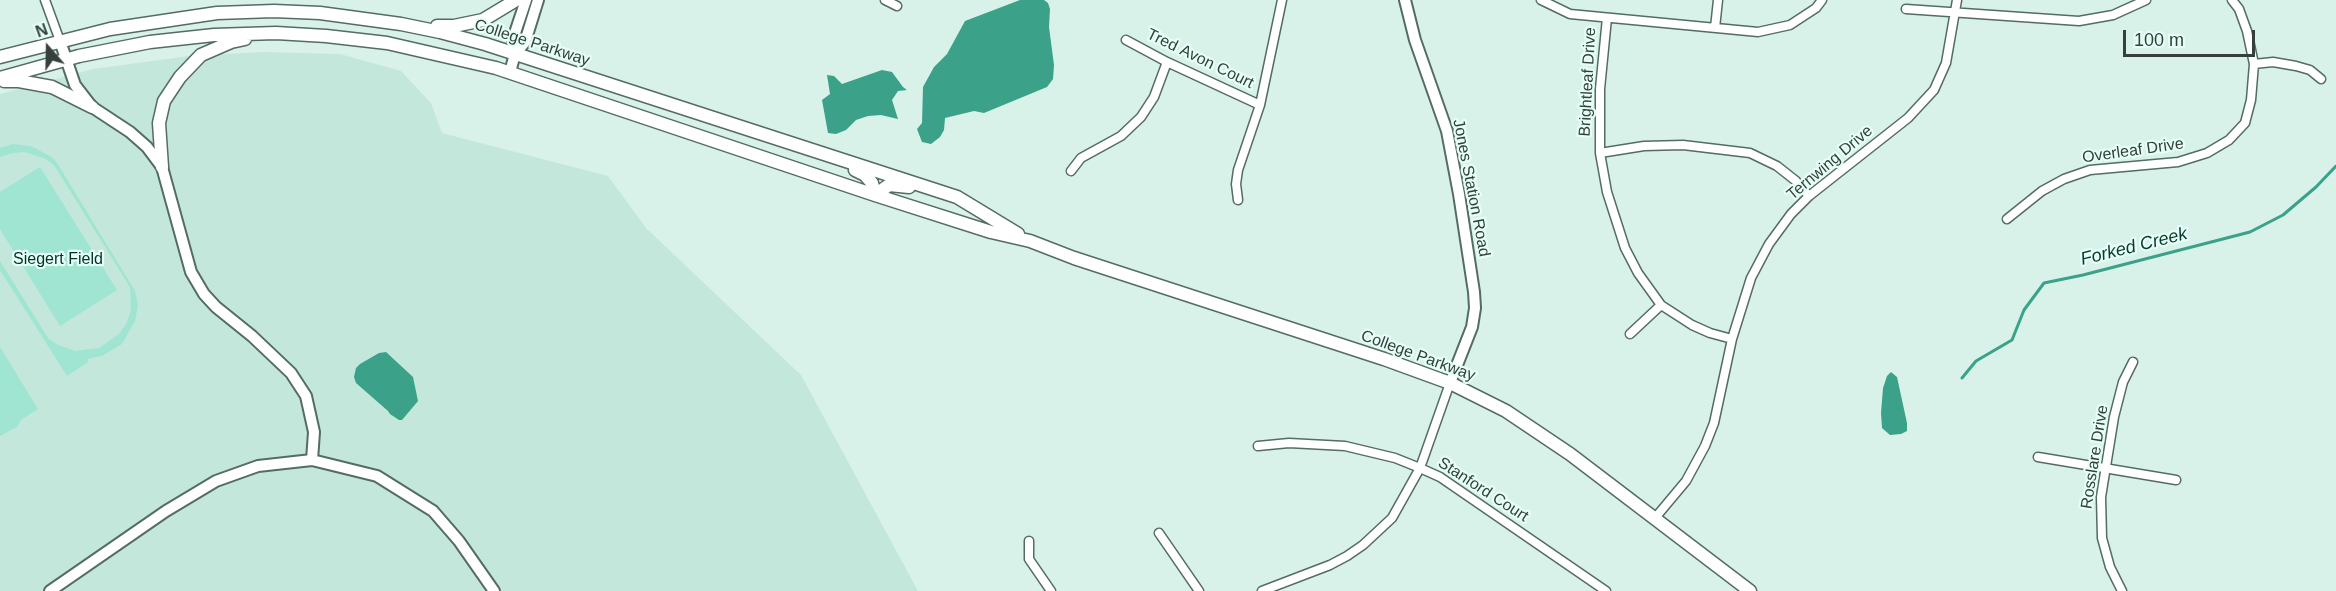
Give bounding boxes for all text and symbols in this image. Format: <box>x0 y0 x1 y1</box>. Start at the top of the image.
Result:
street label: College Parkway <box>472 15 592 71</box>
north arrow <box>18 18 78 78</box>
scale bar <box>2126 18 2258 56</box>
text: N <box>33 21 50 41</box>
street label: Tred Avon Court <box>1143 25 1257 93</box>
street label: Brightleaf Drive <box>1576 27 1600 137</box>
text: 100 m <box>2134 30 2184 50</box>
street label: Jones Station Road <box>1448 118 1494 258</box>
street label: Ternwing Drive <box>1783 122 1877 204</box>
street label: Overleaf Drive <box>2081 134 2185 168</box>
water label: Forked Creek <box>2078 223 2190 271</box>
park label: Siegert Field <box>13 250 103 270</box>
street label: College Parkway <box>1358 326 1478 386</box>
street label: Rosslare Drive <box>2077 404 2113 510</box>
street label: Stanford Court <box>1434 454 1532 526</box>

